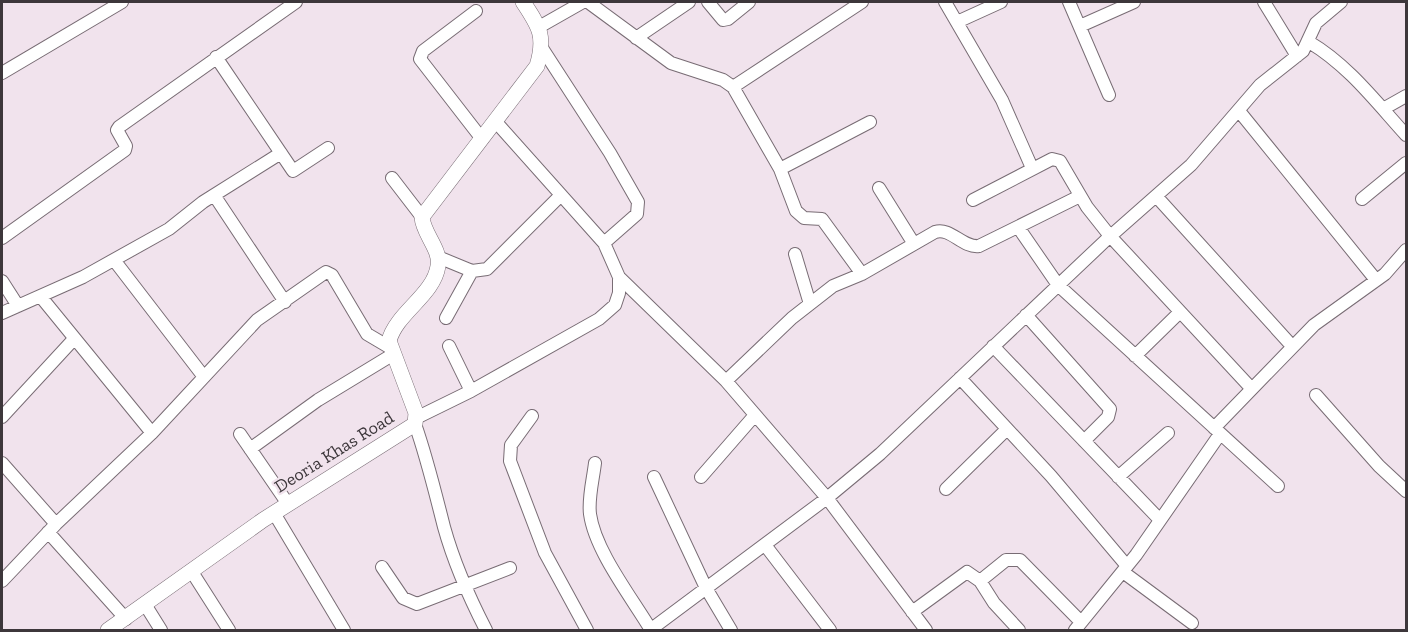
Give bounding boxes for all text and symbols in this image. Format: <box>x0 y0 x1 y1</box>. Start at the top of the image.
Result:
street label: Deoria Khas Road <box>270 406 398 498</box>

